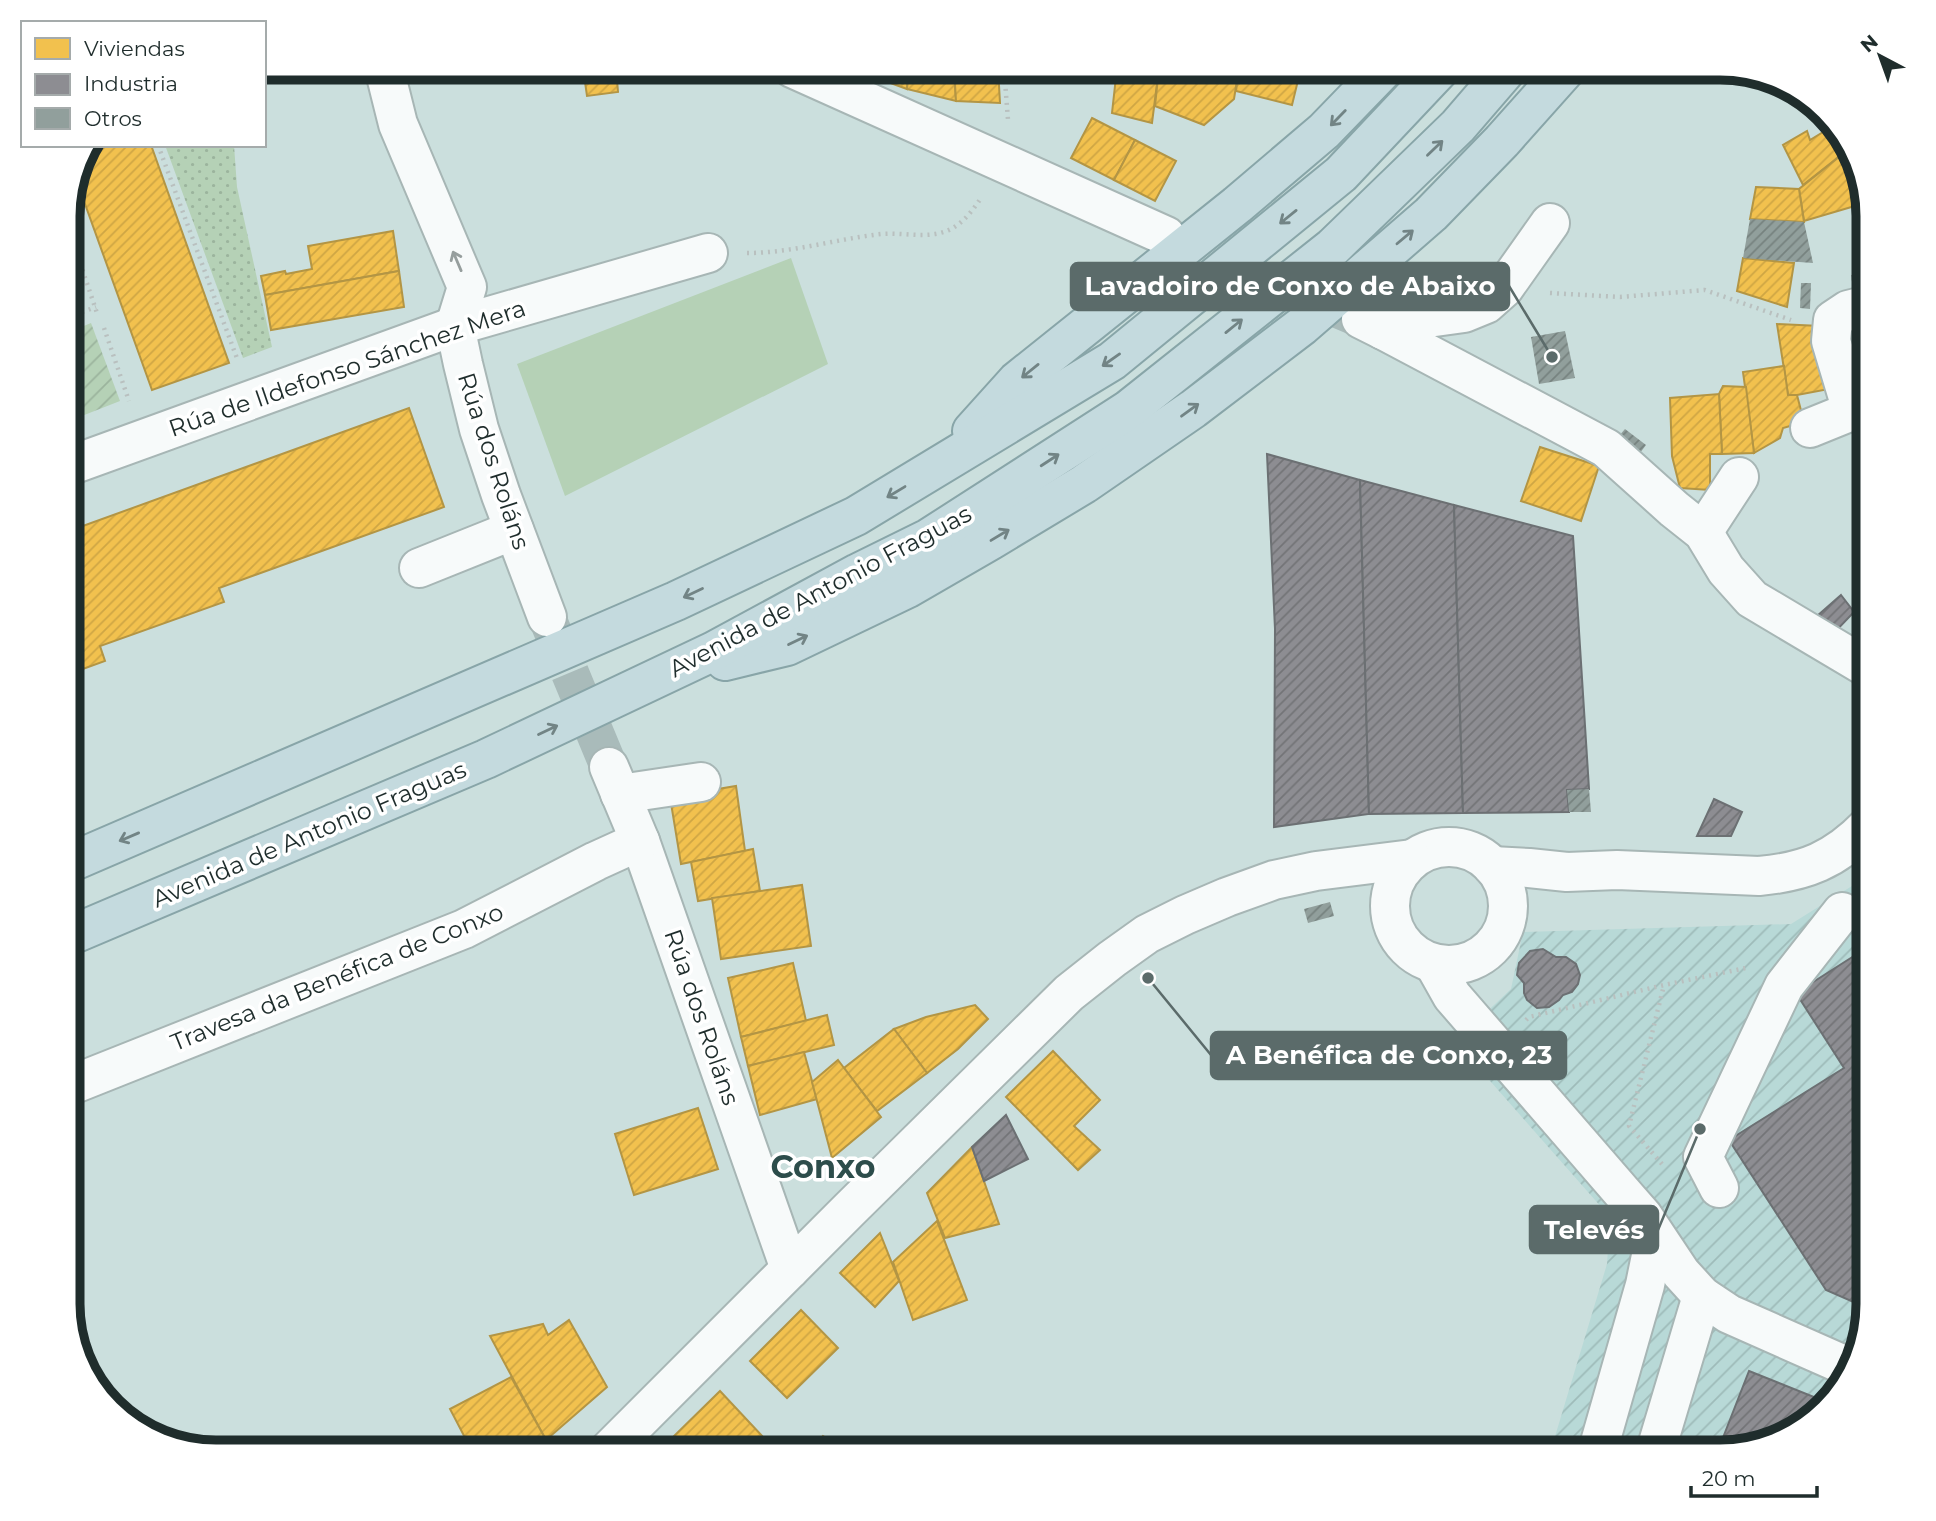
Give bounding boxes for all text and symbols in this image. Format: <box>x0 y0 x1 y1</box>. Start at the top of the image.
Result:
legend <box>21 21 266 147</box>
north arrow <box>1845 21 1915 91</box>
text: N <box>1856 30 1883 57</box>
text: Viviendas <box>84 36 185 61</box>
text: Industria <box>84 71 178 96</box>
text: Otros <box>84 106 142 131</box>
one-way arrow <box>1329 109 1346 126</box>
one-way arrow <box>1426 139 1443 156</box>
one-way arrow <box>1280 210 1298 225</box>
one-way arrow <box>1396 229 1414 245</box>
one-way arrow <box>449 251 462 273</box>
callout: Lavadoiro de Conxo de Abaixo <box>1071 263 1509 310</box>
text: Lavadoiro de Conxo de Abaixo <box>1085 270 1495 302</box>
street label: Rúa de Ildefonso Sánchez Mera <box>165 293 529 443</box>
one-way arrow <box>1224 319 1242 334</box>
one-way arrow <box>1102 353 1121 367</box>
one-way arrow <box>1021 363 1039 379</box>
street label: Rúa dos Roláns <box>452 369 536 553</box>
one-way arrow <box>1180 403 1199 417</box>
one-way arrow <box>1040 453 1059 468</box>
one-way arrow <box>887 485 907 499</box>
street label: Avenida de Antonio Fraguas <box>664 499 976 683</box>
one-way arrow <box>989 528 1009 542</box>
one-way arrow <box>683 587 704 601</box>
one-way arrow <box>788 633 809 646</box>
one-way arrow <box>537 723 558 736</box>
street label: Avenida de Antonio Fraguas <box>148 755 470 913</box>
one-way arrow <box>119 831 141 844</box>
street label: Travesa da Benéfica de Conxo <box>166 897 508 1057</box>
street label: Rúa dos Roláns <box>658 925 746 1109</box>
callout: A Benéfica de Conxo, 23 <box>1211 1032 1566 1079</box>
text: A Benéfica de Conxo, 23 <box>1225 1039 1552 1071</box>
district label: Conxo <box>770 1147 876 1186</box>
callout: Televés <box>1530 1206 1658 1253</box>
text: Televés <box>1544 1214 1644 1246</box>
scale bar <box>1691 1454 1817 1498</box>
text: 20 m <box>1702 1466 1756 1491</box>

